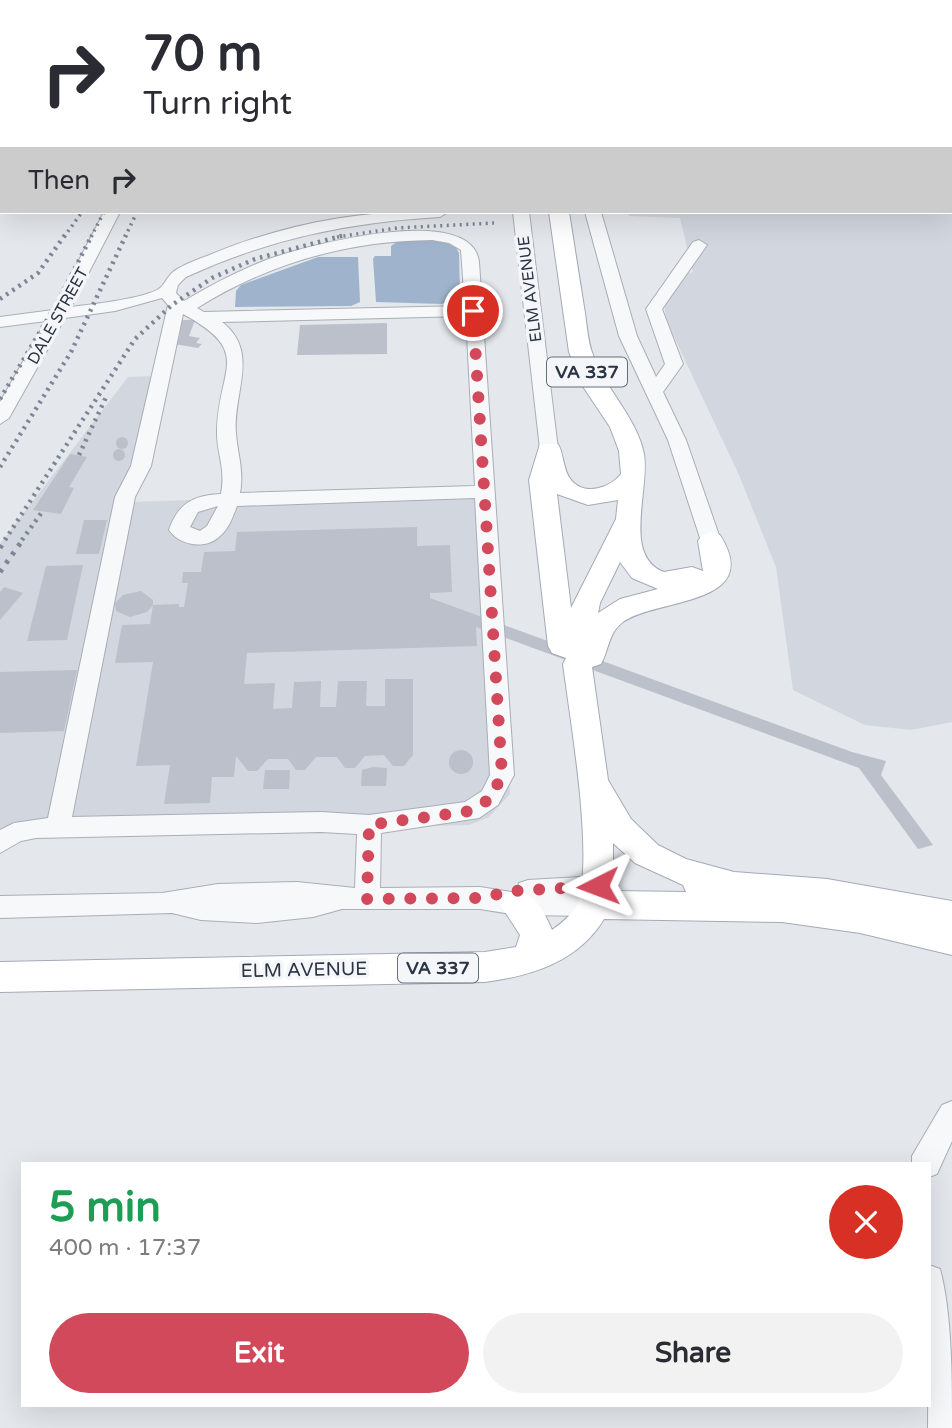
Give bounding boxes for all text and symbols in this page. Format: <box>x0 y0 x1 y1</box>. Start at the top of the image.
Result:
text: 70 m <box>143 25 262 84</box>
icon: right <box>28 28 119 119</box>
text: Turn right <box>143 85 292 123</box>
icon: right <box>104 161 142 199</box>
text: Then <box>28 165 90 196</box>
street label: ELM AVENUE <box>514 235 546 343</box>
street label: DALE STREET <box>23 264 93 368</box>
pin <box>443 281 503 341</box>
icon: arrive <box>454 292 492 330</box>
road number: VA 337 <box>547 358 627 386</box>
position arrow <box>561 849 635 923</box>
road number: VA 337 <box>398 953 478 982</box>
street label: ELM AVENUE <box>240 958 368 982</box>
text: 5 min <box>49 1182 161 1233</box>
button: close <box>829 1185 903 1259</box>
text: 400 m · 17:37 <box>49 1234 201 1262</box>
button: Exit <box>49 1313 469 1393</box>
button: Share <box>483 1313 903 1393</box>

